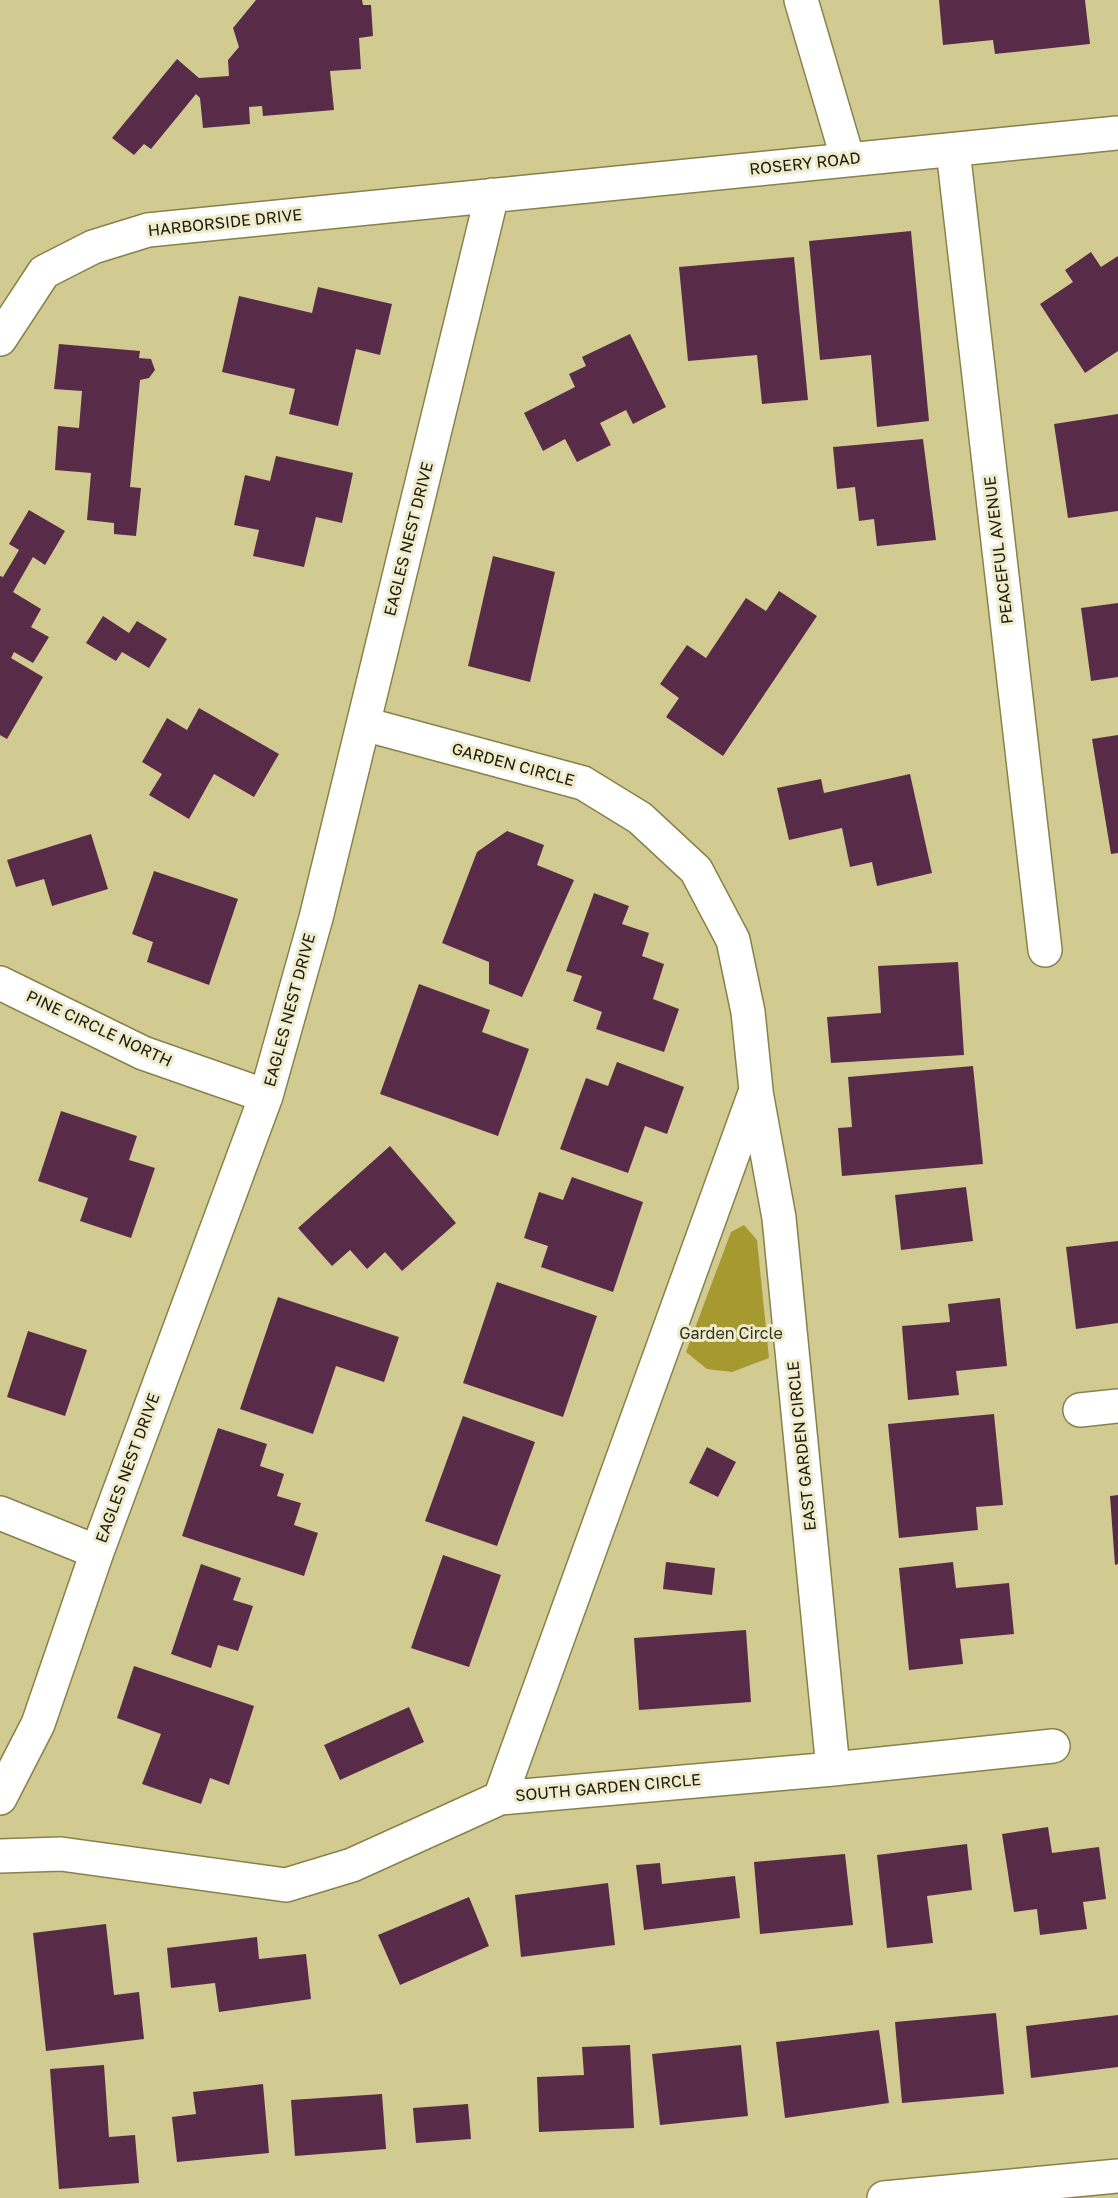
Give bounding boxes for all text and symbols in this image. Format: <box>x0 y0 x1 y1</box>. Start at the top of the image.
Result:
street label: ROSERY ROAD <box>748 149 862 179</box>
street label: HARBORSIDE DRIVE <box>147 205 303 241</box>
street label: EAGLES NEST DRIVE <box>381 460 437 618</box>
street label: PEACEFUL AVENUE <box>980 475 1018 625</box>
street label: GARDEN CIRCLE <box>450 739 576 791</box>
street label: EAGLES NEST DRIVE <box>260 931 320 1089</box>
street label: PINE CIRCLE NORTH <box>23 987 175 1071</box>
park label: Garden Circle <box>679 1324 783 1344</box>
street label: EAST GARDEN CIRCLE <box>784 1360 820 1532</box>
street label: EAGLES NEST DRIVE <box>92 1390 164 1546</box>
street label: SOUTH GARDEN CIRCLE <box>514 1770 702 1806</box>

